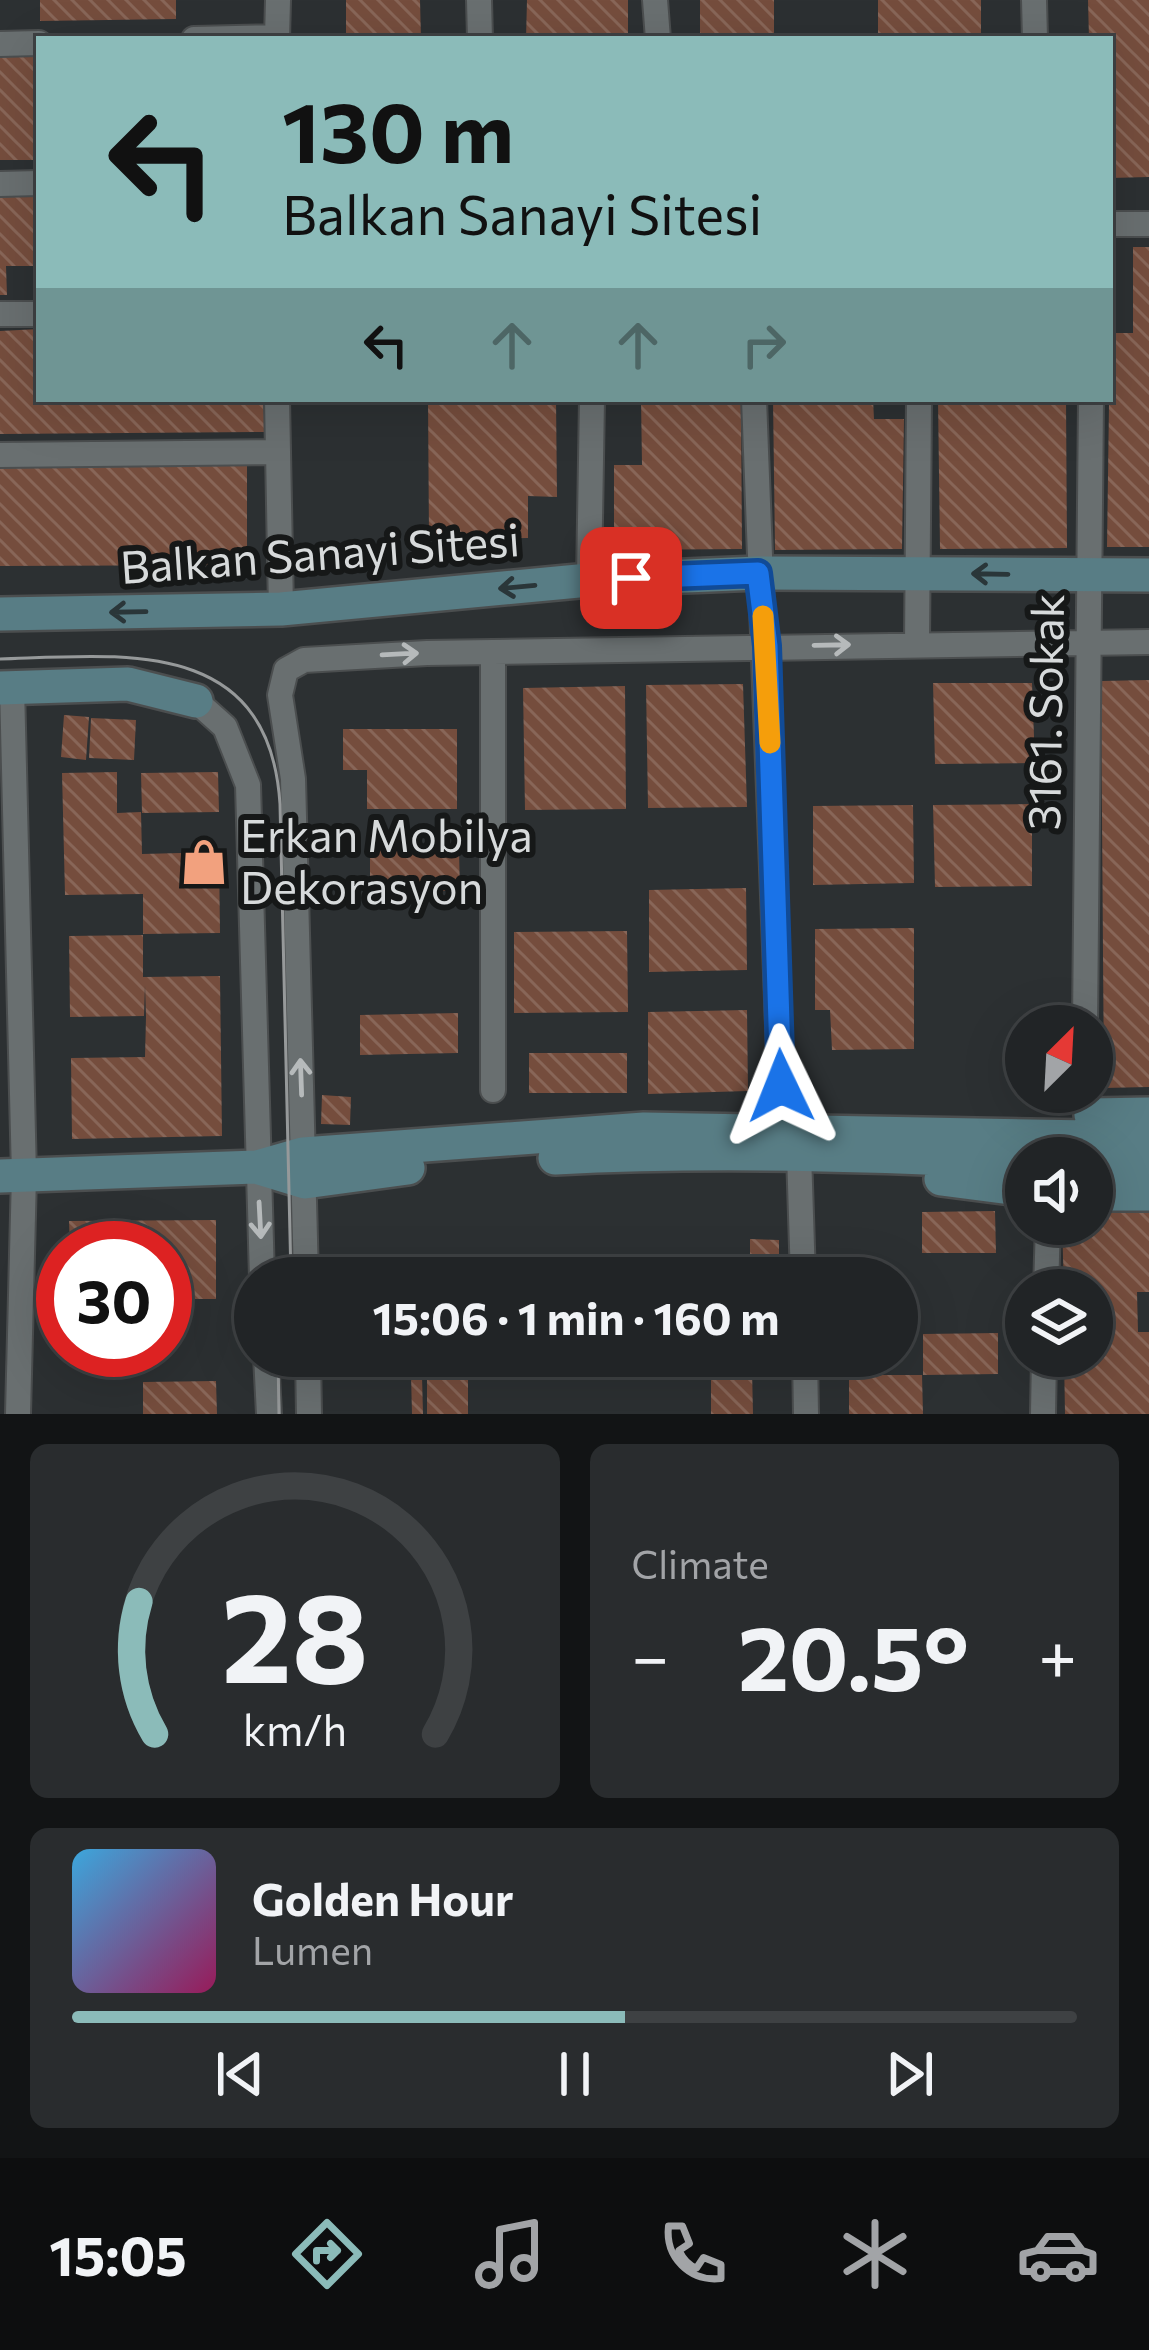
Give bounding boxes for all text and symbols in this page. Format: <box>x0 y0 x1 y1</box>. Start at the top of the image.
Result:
text: 130 m <box>282 78 514 180</box>
icon: left <box>84 84 240 240</box>
text: Balkan Sanayi Sitesi <box>282 180 762 246</box>
icon: left <box>353 312 419 378</box>
icon: ahead <box>479 312 545 378</box>
icon: ahead <box>605 312 671 378</box>
icon: right <box>731 312 797 378</box>
street label: Balkan Sanayi Sitesi <box>118 510 521 593</box>
pin <box>580 527 682 629</box>
icon: arrive <box>598 545 664 611</box>
one-way arrow <box>971 562 1010 585</box>
one-way arrow <box>498 576 537 599</box>
street label: 3161. Sokak <box>1014 593 1073 831</box>
one-way arrow <box>109 601 148 624</box>
one-way arrow <box>812 634 851 656</box>
one-way arrow <box>380 642 419 665</box>
place label: Erkan Mobilya Dekorasyon <box>240 806 533 913</box>
shop icon: Erkan Mobilya Dekorasyon <box>179 837 229 887</box>
north arrow <box>1005 1005 1113 1113</box>
map controls <box>1005 1005 1113 1377</box>
position arrow <box>718 1023 844 1149</box>
one-way arrow <box>289 1058 312 1097</box>
button: sound <box>1005 1137 1113 1245</box>
one-way arrow <box>249 1200 272 1239</box>
speed limit sign: 30 <box>36 1221 192 1377</box>
button: layers <box>1005 1269 1113 1377</box>
text: 15:06 · 1 min · 160 m <box>372 1289 780 1344</box>
text: Climate <box>632 1539 769 1587</box>
text: 28 <box>221 1556 368 1709</box>
text: 20.5° <box>738 1599 969 1710</box>
text: − <box>632 1614 669 1695</box>
text: + <box>1038 1614 1077 1695</box>
text: km/h <box>243 1702 347 1755</box>
text: Golden Hour <box>252 1870 513 1925</box>
text: Lumen <box>252 1925 373 1973</box>
icon: previous <box>207 2041 273 2107</box>
icon: pause <box>542 2041 608 2107</box>
icon: next <box>877 2041 943 2107</box>
icon: directions <box>285 2212 369 2296</box>
icon: music <box>468 2212 552 2296</box>
icon: phone <box>651 2212 735 2296</box>
icon: climate <box>833 2212 917 2296</box>
icon: car <box>1016 2212 1100 2296</box>
text: 15:05 <box>49 2221 187 2287</box>

